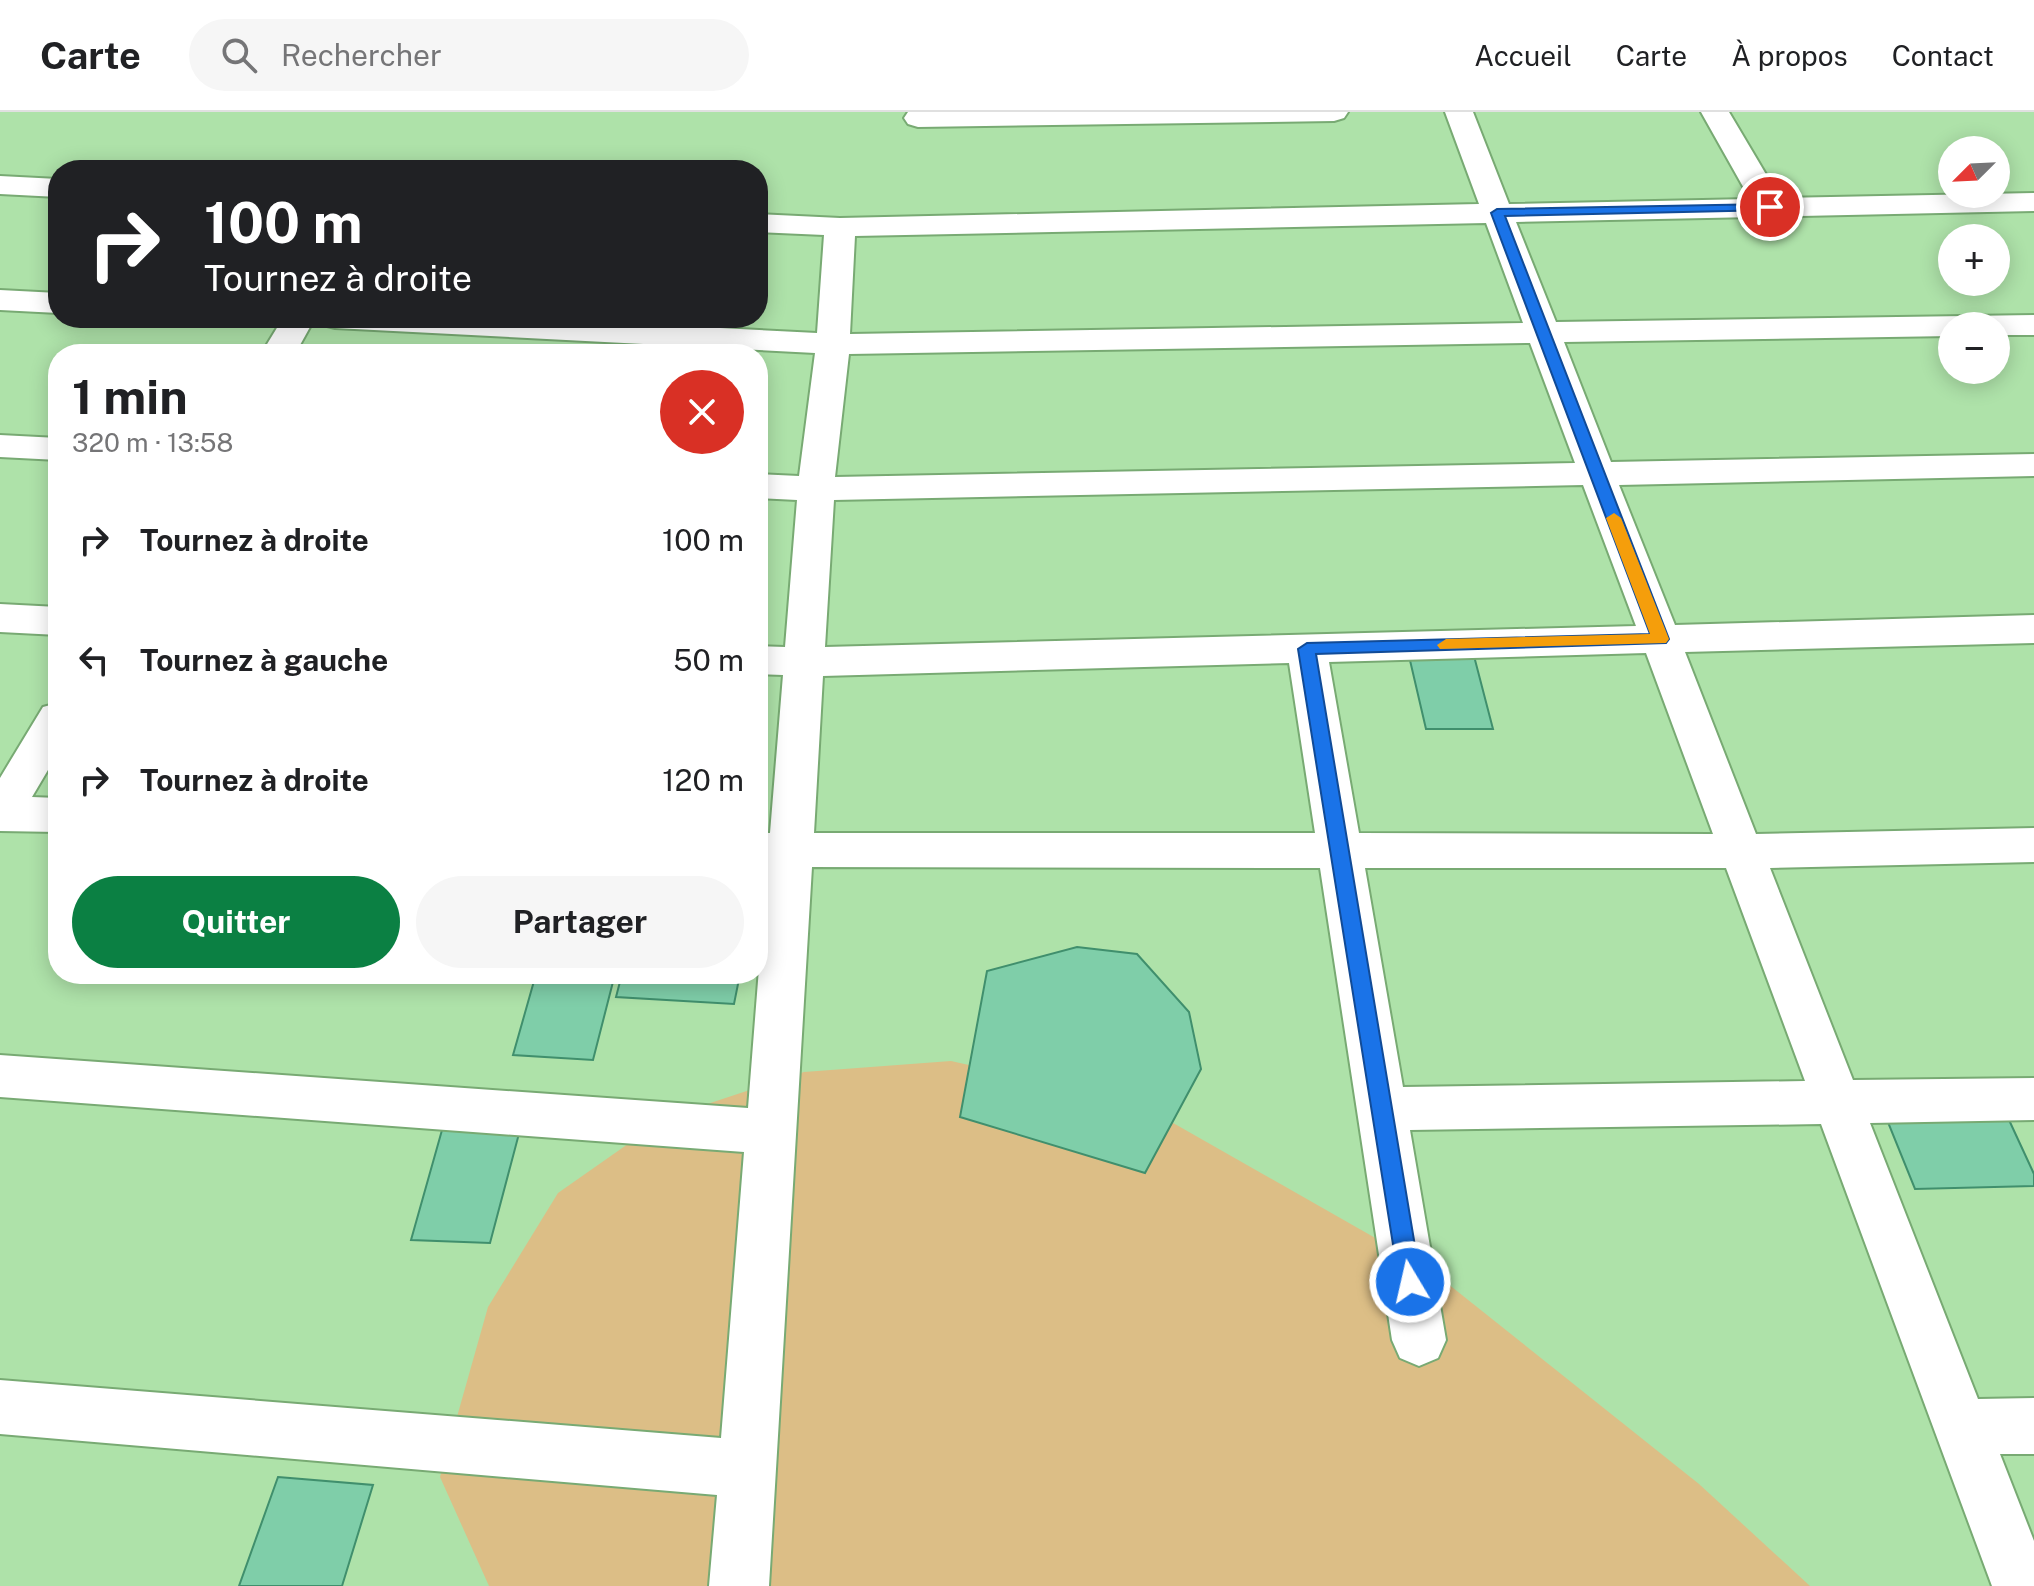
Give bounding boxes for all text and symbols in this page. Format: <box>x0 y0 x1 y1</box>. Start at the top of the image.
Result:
search box <box>189 19 749 91</box>
text: Carte <box>40 33 141 78</box>
icon: search <box>217 33 261 77</box>
text: Rechercher <box>281 37 442 73</box>
text: Accueil <box>1474 39 1572 72</box>
text: Carte <box>1616 39 1687 72</box>
text: À propos <box>1731 39 1848 72</box>
text: Contact <box>1892 39 1994 72</box>
north arrow <box>1938 136 2010 208</box>
map controls <box>1938 136 2010 384</box>
pin <box>1736 173 1804 241</box>
icon: arrive <box>1748 185 1792 229</box>
text: 100 m <box>204 190 363 256</box>
icon: right <box>72 192 176 296</box>
button: + <box>1938 224 2010 296</box>
text: Tournez à droite <box>204 257 472 299</box>
button: − <box>1938 312 2010 384</box>
text: 1 min <box>72 368 188 425</box>
button: close <box>660 370 744 454</box>
text: 320 m · 13:58 <box>72 427 233 458</box>
icon: right <box>72 518 116 562</box>
text: Tournez à droite <box>140 522 369 558</box>
text: 100 m <box>662 522 744 558</box>
icon: left <box>72 638 116 682</box>
text: Tournez à gauche <box>140 642 388 678</box>
text: 50 m <box>673 642 744 678</box>
icon: right <box>72 758 116 802</box>
text: Tournez à droite <box>140 762 369 798</box>
text: 120 m <box>662 762 744 798</box>
button: Quitter <box>72 876 400 968</box>
button: Partager <box>416 876 744 968</box>
position arrow <box>1368 1240 1452 1324</box>

